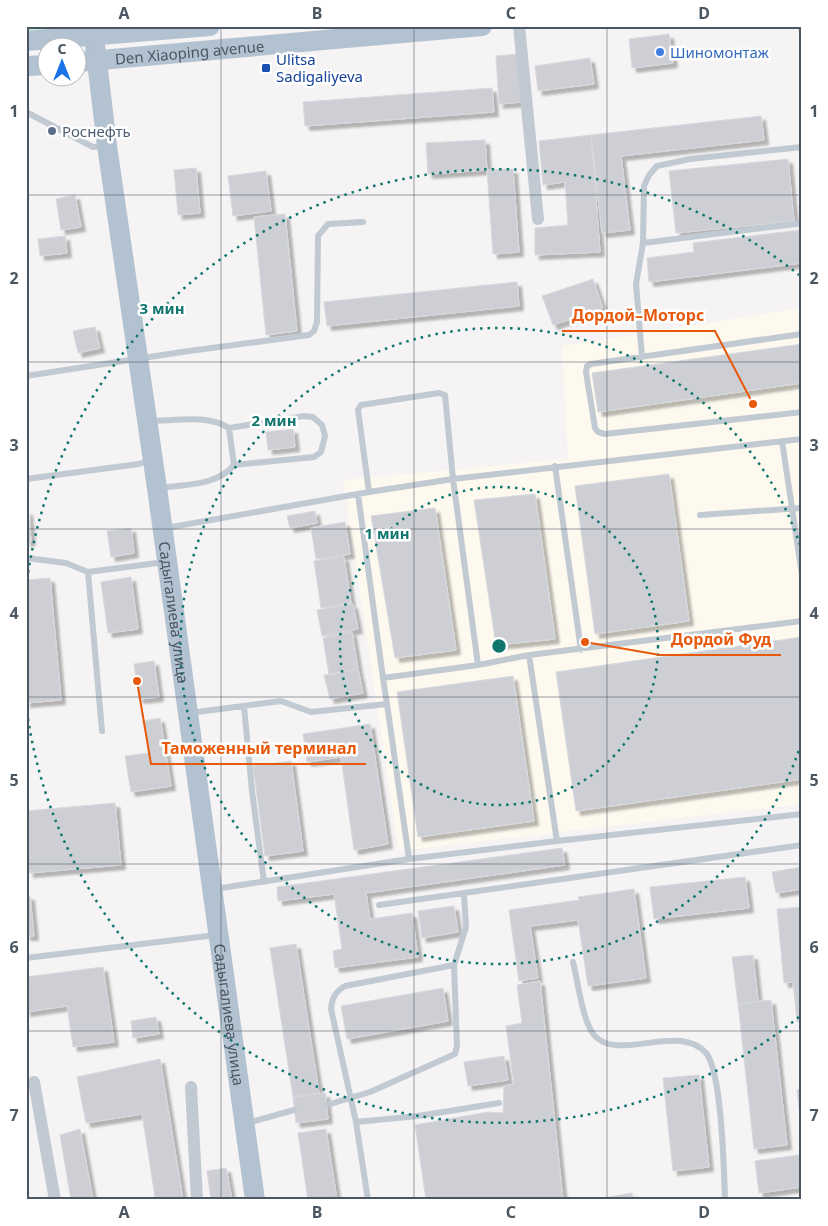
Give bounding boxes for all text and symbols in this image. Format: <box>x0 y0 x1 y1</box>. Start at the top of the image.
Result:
text: A <box>118 2 130 24</box>
text: B <box>312 2 322 24</box>
text: C <box>506 2 516 24</box>
text: D <box>698 2 710 24</box>
street label: Den Xiaoping avenue <box>114 35 265 69</box>
north arrow <box>38 38 88 88</box>
text: С <box>57 39 67 58</box>
place label: Шиномонтаж <box>670 42 770 62</box>
marker: Шиномонтаж <box>654 46 666 58</box>
place label: Ulitsa Sadigaliyeva <box>276 49 363 86</box>
marker: Ulitsa Sadigaliyeva <box>260 62 272 74</box>
text: 1 <box>9 100 19 122</box>
text: 1 <box>809 100 819 122</box>
place label: Роснефть <box>62 121 131 141</box>
marker: Роснефть <box>46 125 58 137</box>
text: 2 <box>9 267 19 289</box>
text: 2 <box>809 267 819 289</box>
text: 3 мин <box>140 298 185 318</box>
callout: Дордой–Моторс <box>562 300 715 331</box>
text: Дордой–Моторс <box>572 304 704 326</box>
text: 2 мин <box>252 410 297 430</box>
text: 3 <box>9 434 19 456</box>
text: 3 <box>809 434 819 456</box>
text: 1 мин <box>365 523 410 543</box>
street label: Садыгалиева улица <box>154 540 194 685</box>
text: 4 <box>9 602 19 624</box>
text: 4 <box>809 602 819 624</box>
callout: Дордой Фуд <box>660 624 781 655</box>
text: Дордой Фуд <box>671 628 772 650</box>
centre of rings <box>490 637 508 655</box>
callout: Таможенный терминал <box>151 733 366 764</box>
text: Таможенный терминал <box>161 737 357 759</box>
text: 5 <box>9 769 19 791</box>
text: 5 <box>809 769 819 791</box>
text: 6 <box>9 936 19 958</box>
text: 6 <box>809 936 819 958</box>
street label: Садыгалиева улица <box>210 942 249 1087</box>
text: 7 <box>9 1104 19 1126</box>
text: 7 <box>809 1104 819 1126</box>
text: A <box>118 1201 130 1223</box>
text: B <box>312 1201 322 1223</box>
text: C <box>506 1201 516 1223</box>
text: D <box>698 1201 710 1223</box>

